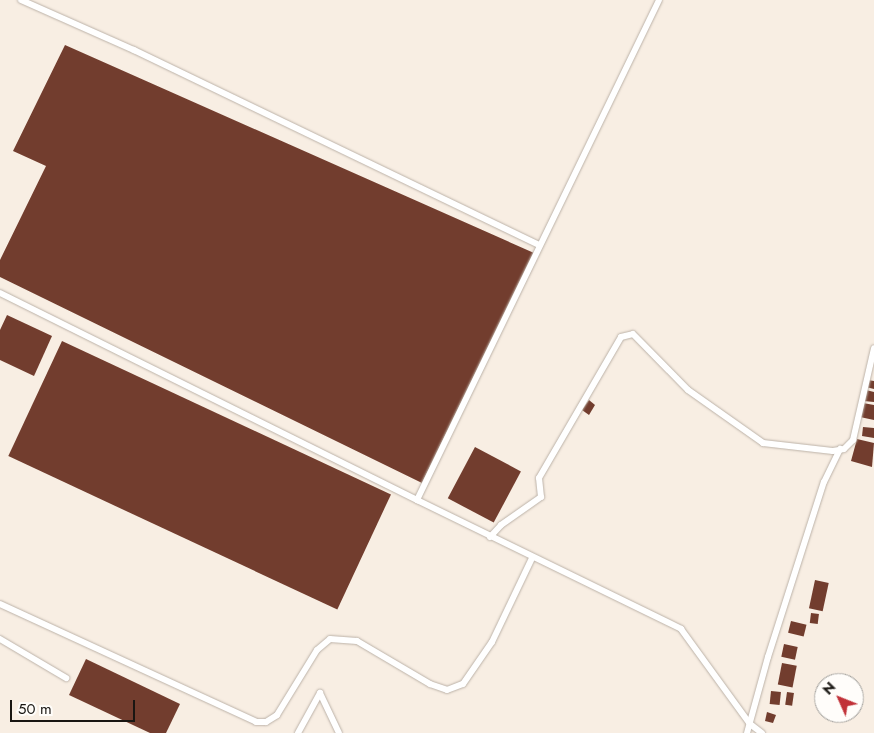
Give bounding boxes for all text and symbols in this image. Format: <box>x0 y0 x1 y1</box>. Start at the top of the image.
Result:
north arrow <box>814 673 864 723</box>
text: N <box>818 677 840 699</box>
scale bar <box>12 690 138 722</box>
text: 50 m <box>18 698 52 720</box>

